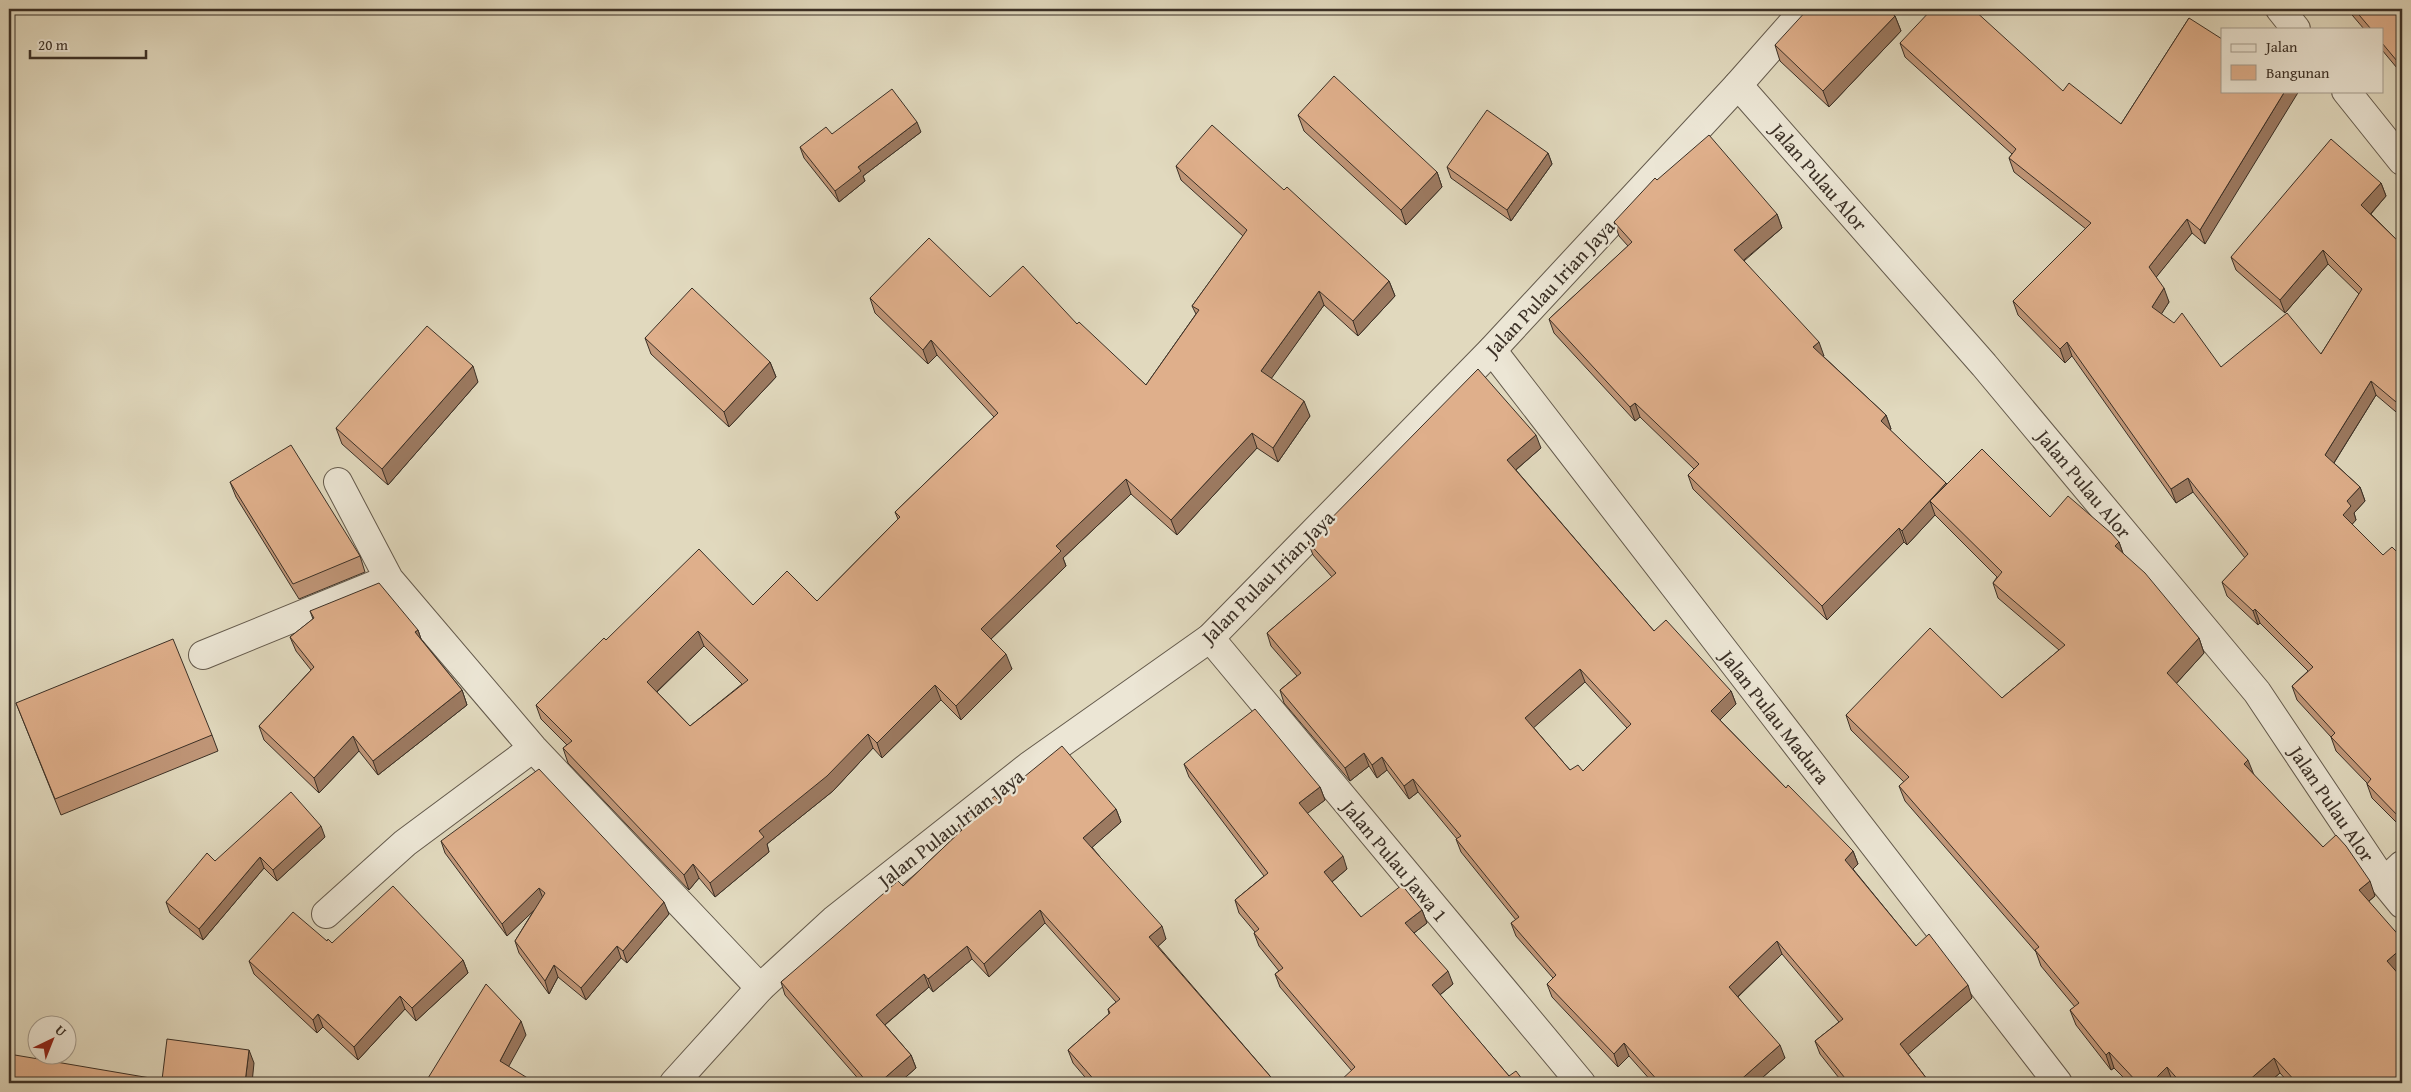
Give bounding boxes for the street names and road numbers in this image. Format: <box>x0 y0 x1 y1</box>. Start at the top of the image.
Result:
street label: Jalan Pulau Alor <box>1762 114 1874 237</box>
street label: Jalan Pulau Irian Jaya <box>1476 212 1621 365</box>
street label: Jalan Pulau Alor <box>2028 421 2139 545</box>
street label: Jalan Pulau Irian Jaya <box>1192 503 1341 652</box>
street label: Jalan Pulau Madura <box>1712 641 1837 790</box>
street label: Jalan Pulau Alor <box>2281 737 2382 868</box>
street label: Jalan Pulau Irian Jaya <box>869 761 1030 896</box>
street label: Jalan Pulau Jawa 1 <box>1334 791 1455 928</box>

